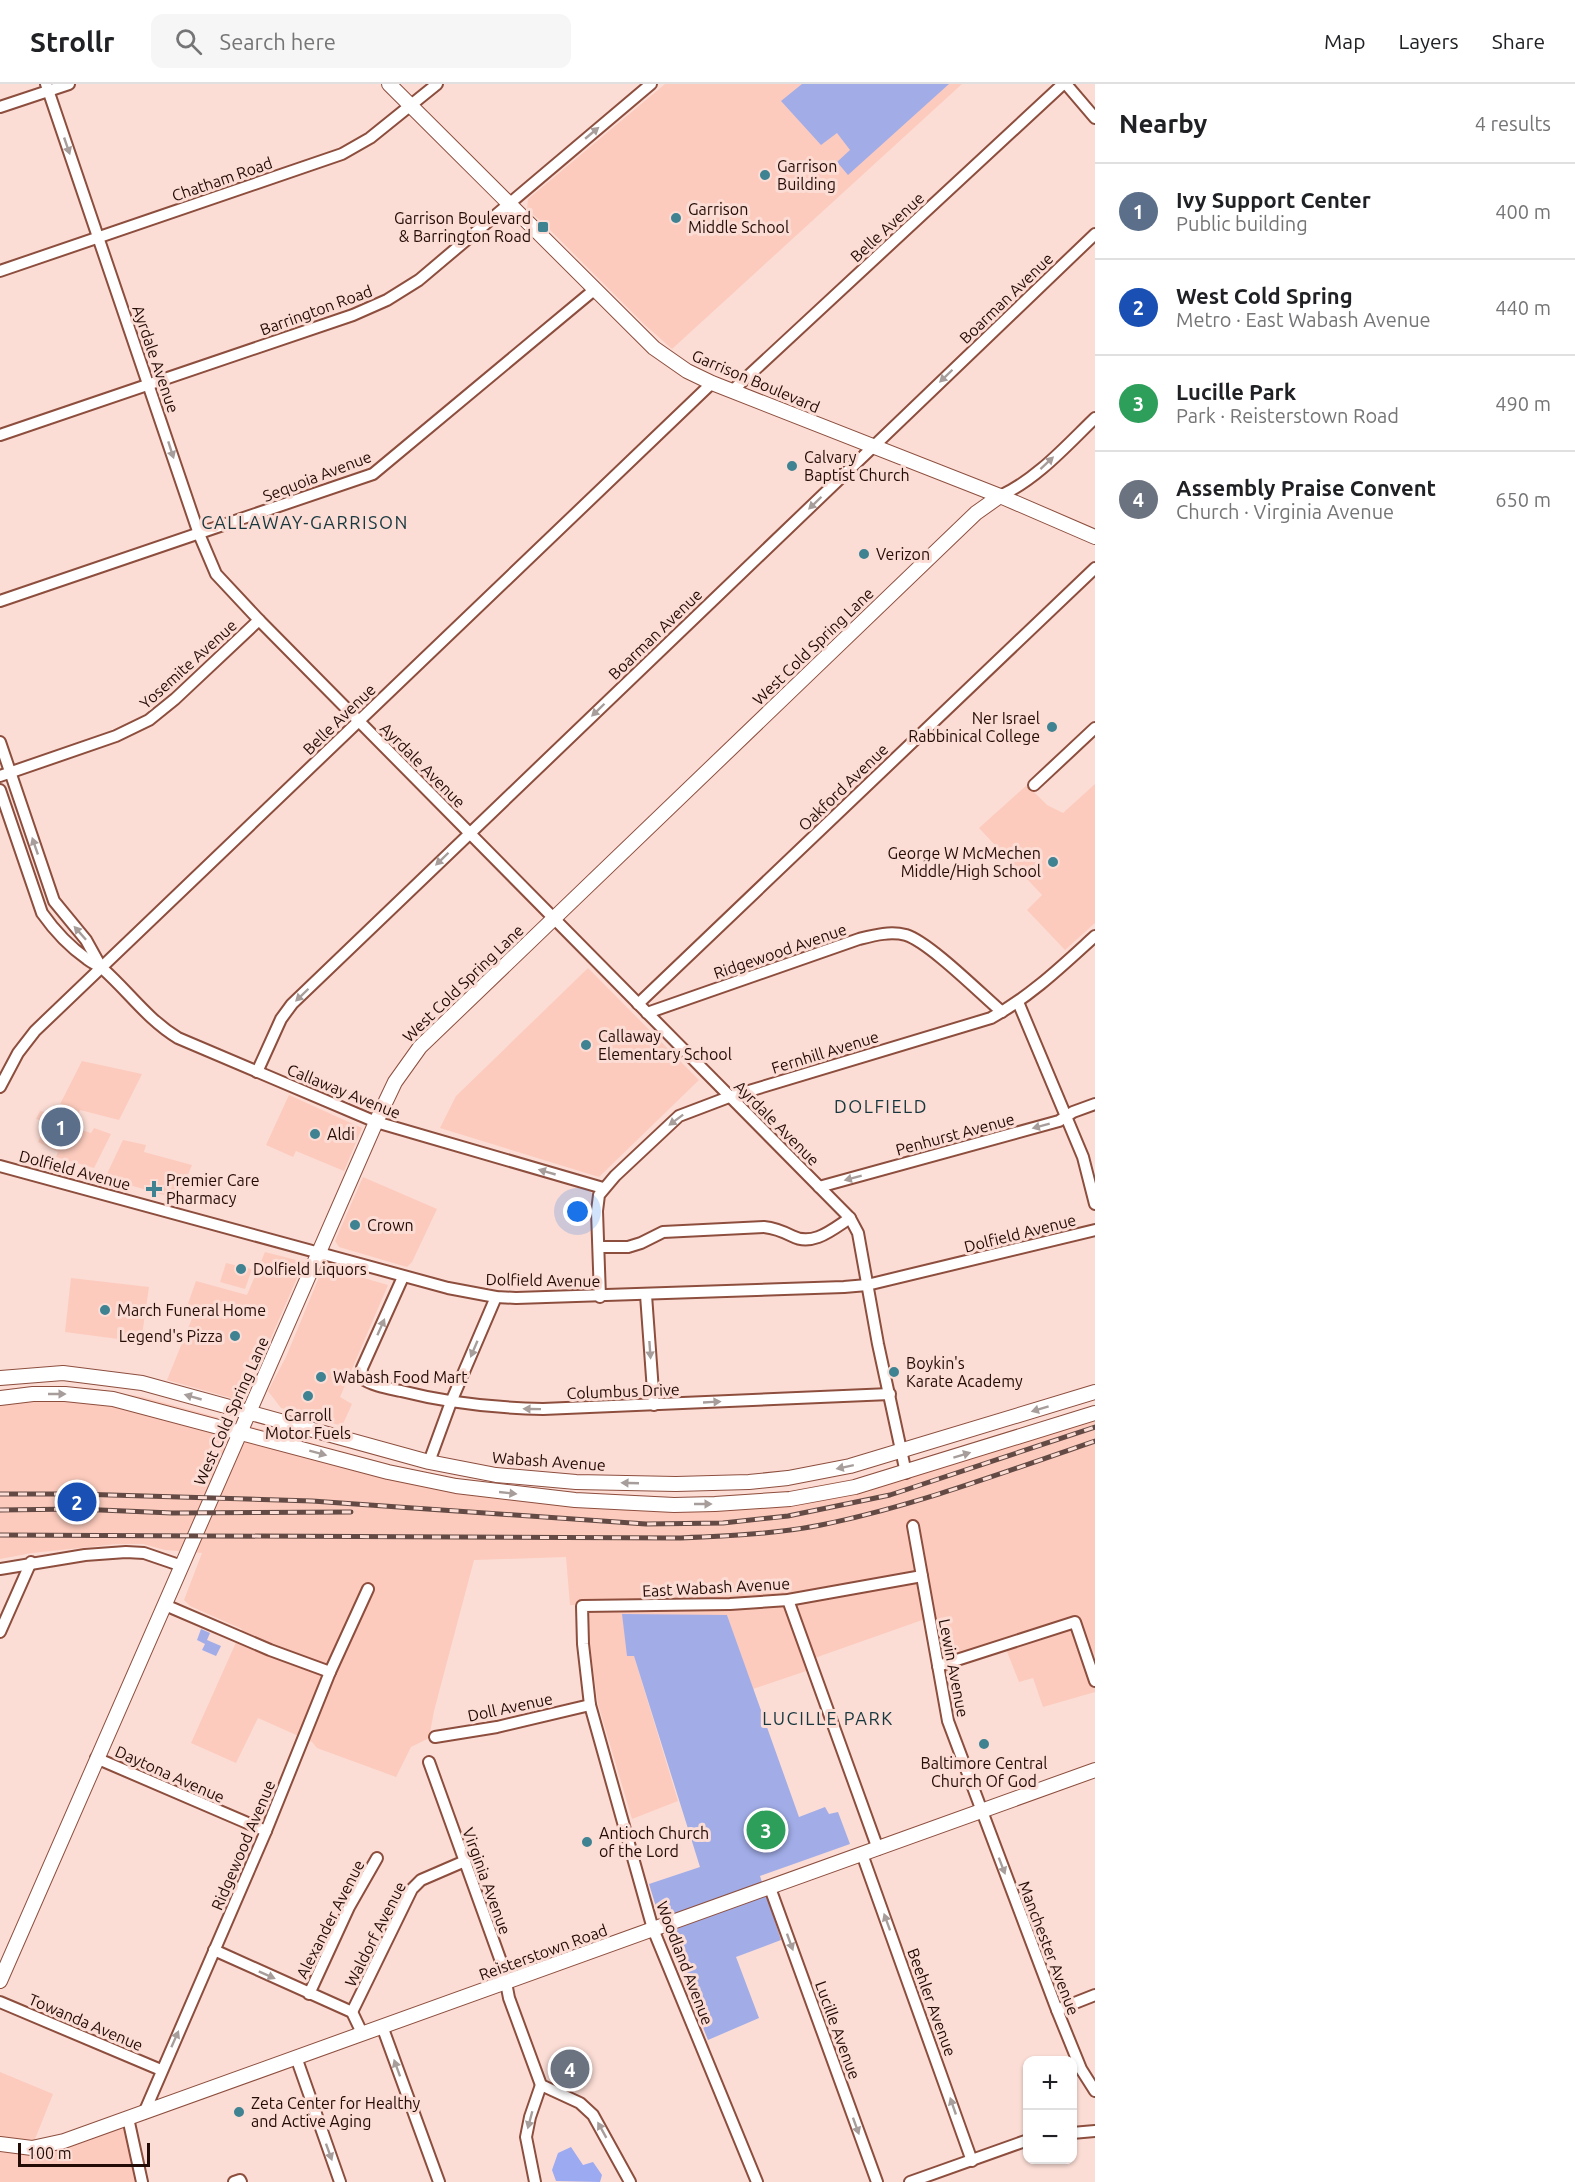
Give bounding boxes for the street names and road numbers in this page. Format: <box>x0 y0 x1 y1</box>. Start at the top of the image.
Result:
street label: Chatham Road <box>169 153 275 205</box>
street label: Belle Avenue <box>847 188 927 266</box>
street label: Boarman Avenue <box>956 249 1056 347</box>
street label: Barrington Road <box>257 281 375 339</box>
street label: Ayrdale Avenue <box>129 303 183 415</box>
street label: Garrison Boulevard <box>689 346 823 416</box>
street label: Sequoia Avenue <box>260 447 374 505</box>
street label: West Cold Spring Lane <box>749 584 877 708</box>
street label: Boarman Avenue <box>605 585 705 683</box>
street label: Yosemite Avenue <box>136 616 240 712</box>
street label: Belle Avenue <box>299 680 379 758</box>
street label: Ayrdale Avenue <box>377 719 469 811</box>
street label: Oakford Avenue <box>795 740 891 834</box>
street label: Ridgewood Avenue <box>711 920 849 982</box>
street label: West Cold Spring Lane <box>399 921 527 1045</box>
street label: Fernhill Avenue <box>769 1027 881 1077</box>
street label: Callaway Avenue <box>285 1060 403 1122</box>
street label: Ayrdale Avenue <box>731 1077 823 1169</box>
street label: Penhurst Avenue <box>894 1109 1016 1159</box>
street label: Dolfield Avenue <box>17 1146 133 1194</box>
street label: Dolfield Avenue <box>962 1210 1078 1256</box>
street label: Dolfield Avenue <box>485 1270 601 1290</box>
street label: West Cold Spring Lane <box>190 1334 272 1488</box>
street label: Columbus Drive <box>566 1380 680 1402</box>
street label: Wabash Avenue <box>492 1448 606 1474</box>
street label: East Wabash Avenue <box>642 1574 790 1600</box>
street label: Lewin Avenue <box>936 1617 972 1719</box>
street label: Doll Avenue <box>466 1689 554 1725</box>
street label: Daytona Avenue <box>113 1742 227 1806</box>
street label: Ridgewood Avenue <box>207 1777 279 1913</box>
street label: Virginia Avenue <box>459 1825 515 1937</box>
street label: Alexander Avenue <box>292 1857 368 1981</box>
street label: Manchester Avenue <box>1015 1878 1083 2018</box>
street label: Waldorf Avenue <box>341 1879 409 1989</box>
street label: Woodland Avenue <box>653 1899 717 2027</box>
street label: Reisterstown Road <box>476 1920 610 1984</box>
street label: Beehler Avenue <box>904 1946 960 2058</box>
street label: Lucille Avenue <box>812 1978 864 2082</box>
street label: Towanda Avenue <box>26 1990 146 2054</box>

